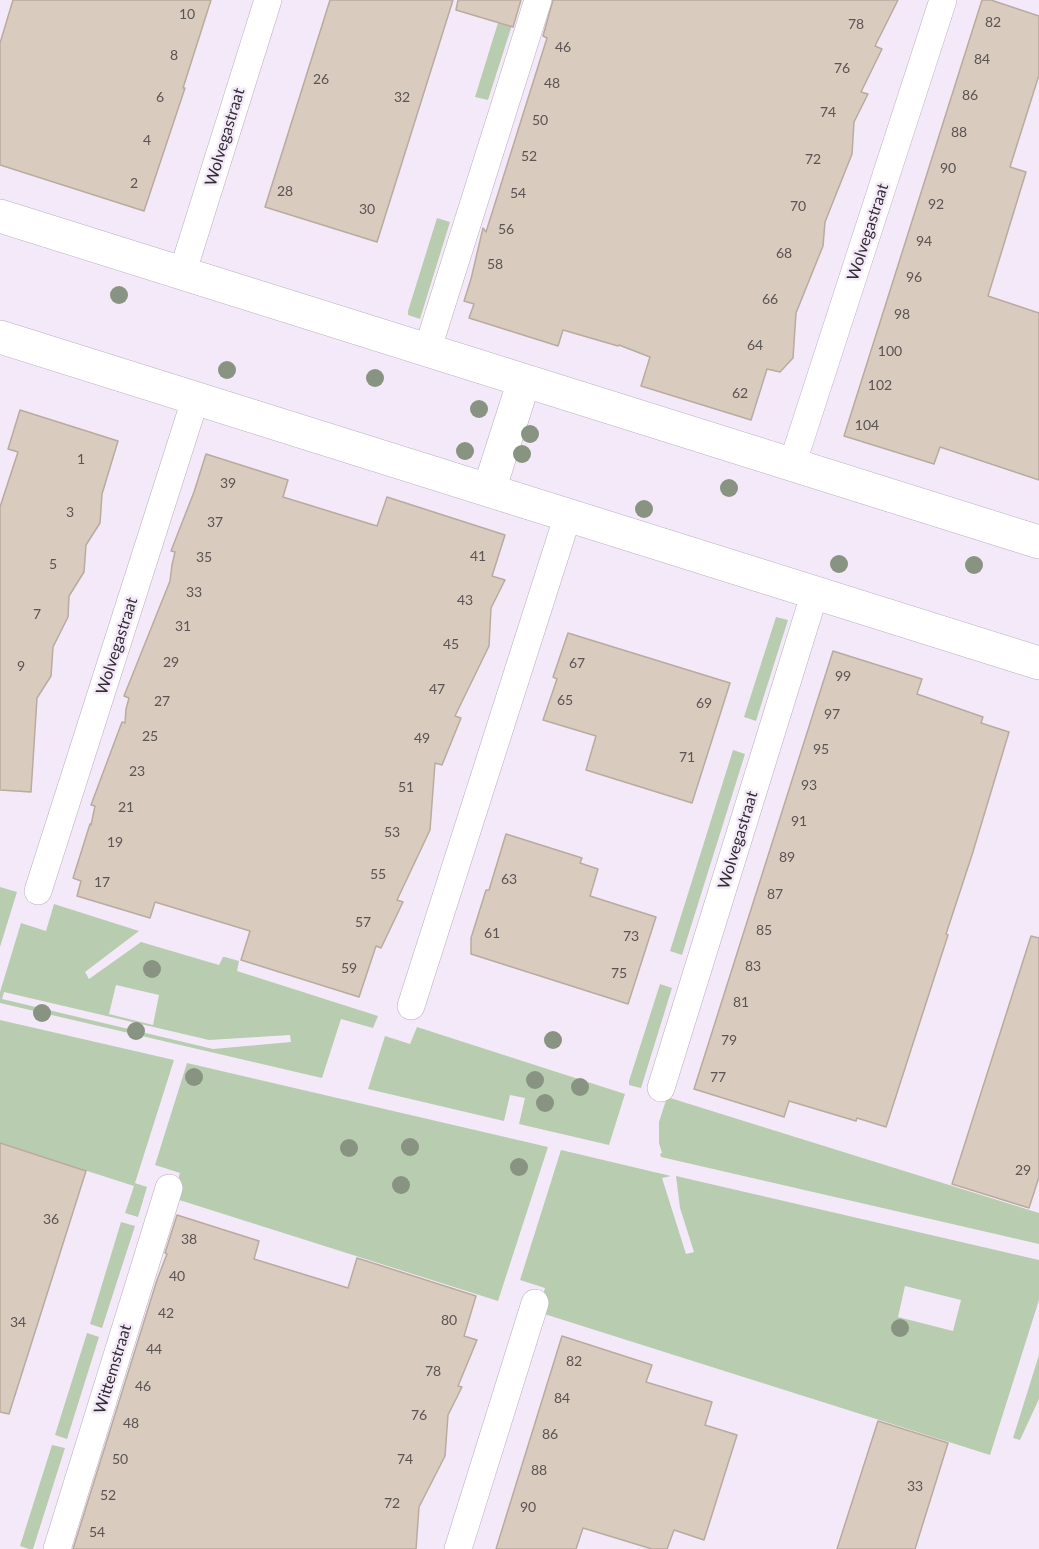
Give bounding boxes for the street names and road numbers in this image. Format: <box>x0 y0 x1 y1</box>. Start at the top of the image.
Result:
street label: Wolvegastraat <box>201 86 249 188</box>
street label: Wolvegastraat <box>843 181 893 283</box>
street label: Wolvegastraat <box>92 595 142 697</box>
street label: Wolvegastraat <box>714 789 762 891</box>
street label: Wittemstraat <box>90 1322 136 1416</box>

